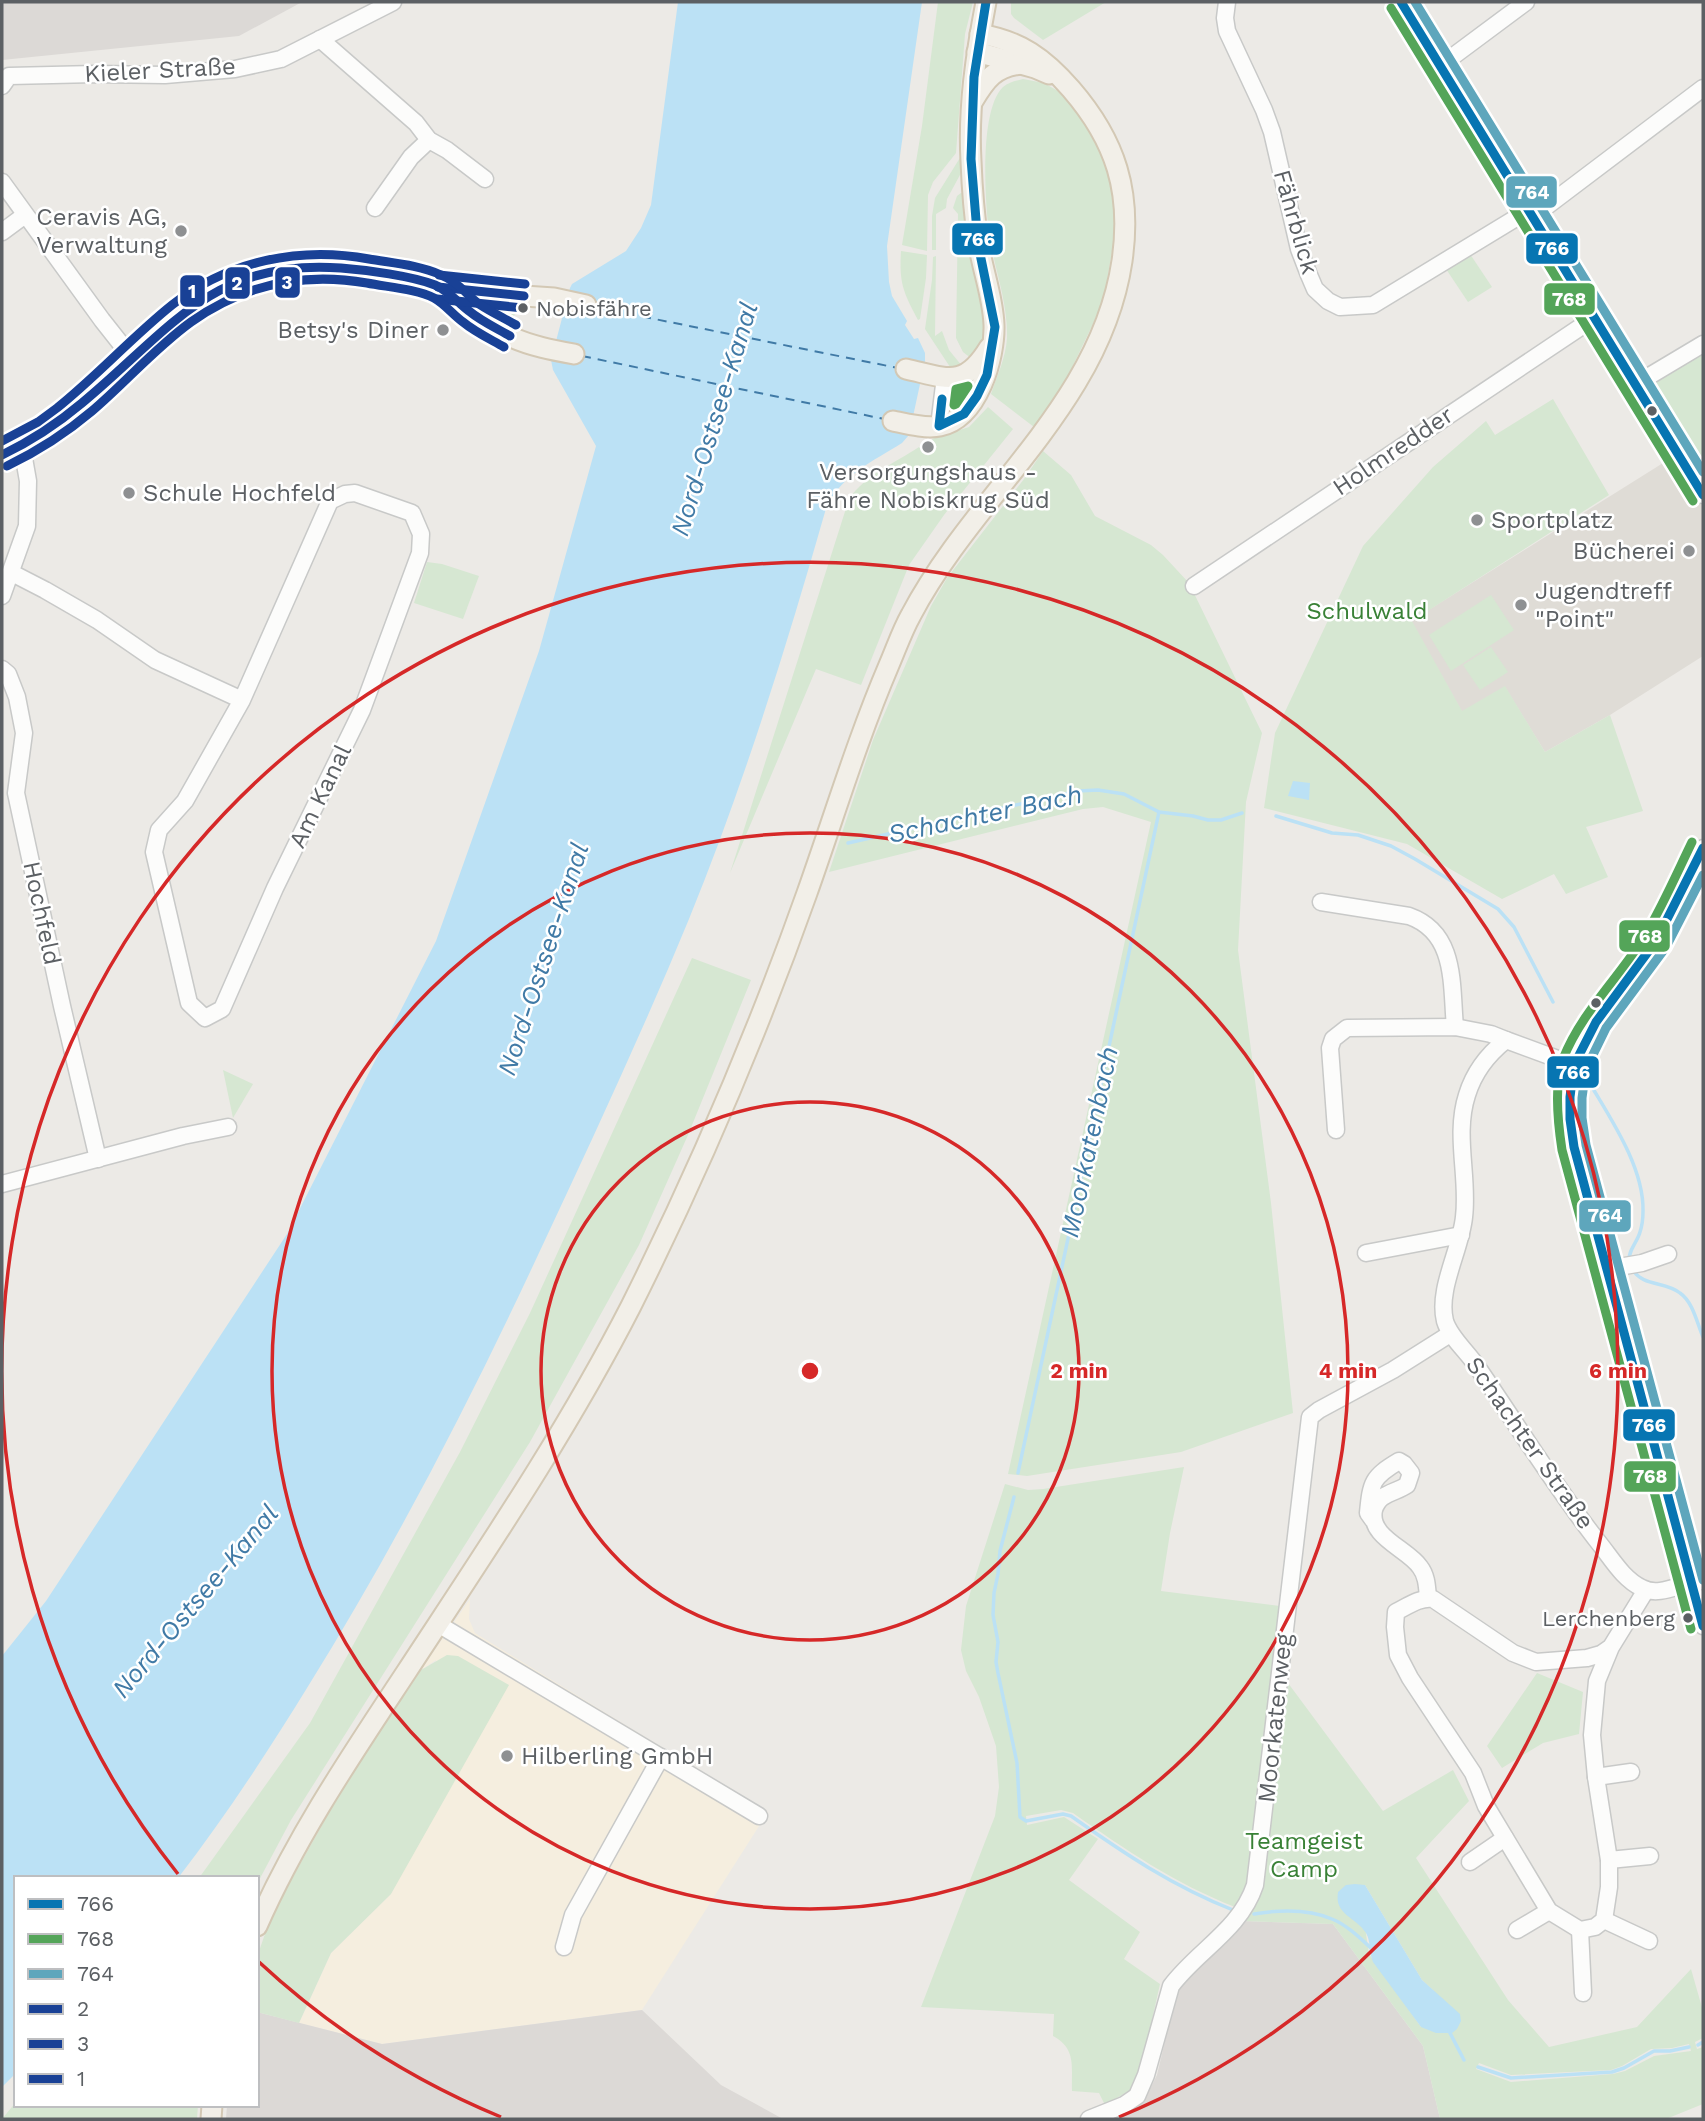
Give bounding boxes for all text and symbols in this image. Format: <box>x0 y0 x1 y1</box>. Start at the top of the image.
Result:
street label: Kieler Straße <box>84 52 236 88</box>
street label: Fährblick <box>1268 166 1324 278</box>
line badge: 764 <box>1505 175 1558 209</box>
text: 764 <box>1514 181 1550 204</box>
place label: Ceravis AG, Verwaltung <box>36 203 167 259</box>
line badge: 766 <box>951 222 1004 256</box>
marker: Ceravis AG, Verwaltung <box>173 223 189 239</box>
text: 766 <box>961 228 996 251</box>
line badge: 766 <box>1525 232 1579 265</box>
text: 766 <box>1535 237 1570 260</box>
line badge: 2 <box>224 266 251 300</box>
line badge: 3 <box>274 266 301 299</box>
text: 3 <box>281 271 293 294</box>
text: 2 <box>231 272 243 295</box>
line badge: 1 <box>179 274 206 308</box>
text: 1 <box>188 280 196 303</box>
line badge: 768 <box>1543 282 1596 316</box>
text: 768 <box>1552 288 1586 311</box>
place label: Nobisfähre <box>536 296 652 321</box>
water label: Nord-Ostsee-Kanal <box>664 299 764 539</box>
marker: Nobisfähre <box>516 301 530 315</box>
place label: Betsy's Diner <box>277 316 429 344</box>
marker: Betsy's Diner <box>435 322 451 338</box>
street label: Holmredder <box>1328 400 1459 501</box>
unlabelled marker <box>1645 404 1659 418</box>
marker: Versorgungshaus - Fähre Nobiskrug Süd <box>920 439 936 455</box>
place label: Versorgungshaus - Fähre Nobiskrug Süd <box>806 458 1050 514</box>
place label: Schule Hochfeld <box>143 479 336 507</box>
marker: Schule Hochfeld <box>121 485 137 501</box>
place label: Sportplatz <box>1491 506 1613 534</box>
marker: Sportplatz <box>1469 512 1485 528</box>
place label: Bücherei <box>1573 537 1675 565</box>
marker: Bücherei <box>1681 543 1697 559</box>
place label: Jugendtreff "Point" <box>1535 577 1672 633</box>
park label: Schulwald <box>1306 597 1428 625</box>
marker: Jugendtreff "Point" <box>1513 597 1529 613</box>
street label: Am Kanal <box>283 739 357 852</box>
water label: Schachter Bach <box>885 779 1085 849</box>
water label: Nord-Ostsee-Kanal <box>491 839 595 1079</box>
street label: Hochfeld <box>17 859 67 967</box>
line badge: 768 <box>1618 919 1671 953</box>
text: 768 <box>1628 925 1662 948</box>
unlabelled marker <box>1589 996 1603 1010</box>
water label: Moorkatenbach <box>1054 1044 1124 1240</box>
line badge: 766 <box>1546 1055 1600 1089</box>
text: 766 <box>1556 1061 1591 1084</box>
line badge: 764 <box>1578 1199 1632 1233</box>
text: 764 <box>1587 1204 1623 1227</box>
street label: Schachter Straße <box>1460 1351 1600 1535</box>
text: 2 min <box>1050 1358 1108 1383</box>
text: 4 min <box>1319 1358 1377 1383</box>
text: 6 min <box>1589 1358 1647 1383</box>
centre of rings <box>798 1359 822 1383</box>
line badge: 766 <box>1622 1408 1676 1442</box>
text: 766 <box>1632 1414 1667 1437</box>
line badge: 768 <box>1623 1460 1677 1493</box>
text: 768 <box>1633 1465 1667 1488</box>
water label: Nord-Ostsee-Kanal <box>106 1498 285 1704</box>
place label: Lerchenberg <box>1542 1606 1675 1631</box>
marker: Lerchenberg <box>1681 1611 1695 1625</box>
street label: Moorkatenweg <box>1252 1632 1298 1804</box>
place label: Hilberling GmbH <box>521 1742 713 1770</box>
marker: Hilberling GmbH <box>499 1748 515 1764</box>
park label: Teamgeist Camp <box>1245 1827 1363 1883</box>
legend <box>14 1876 259 2107</box>
text: 766 <box>77 1891 114 1916</box>
text: 768 <box>77 1926 114 1951</box>
text: 764 <box>77 1961 114 1986</box>
text: 2 <box>77 1996 89 2021</box>
text: 3 <box>77 2031 89 2056</box>
text: 1 <box>77 2066 85 2091</box>

